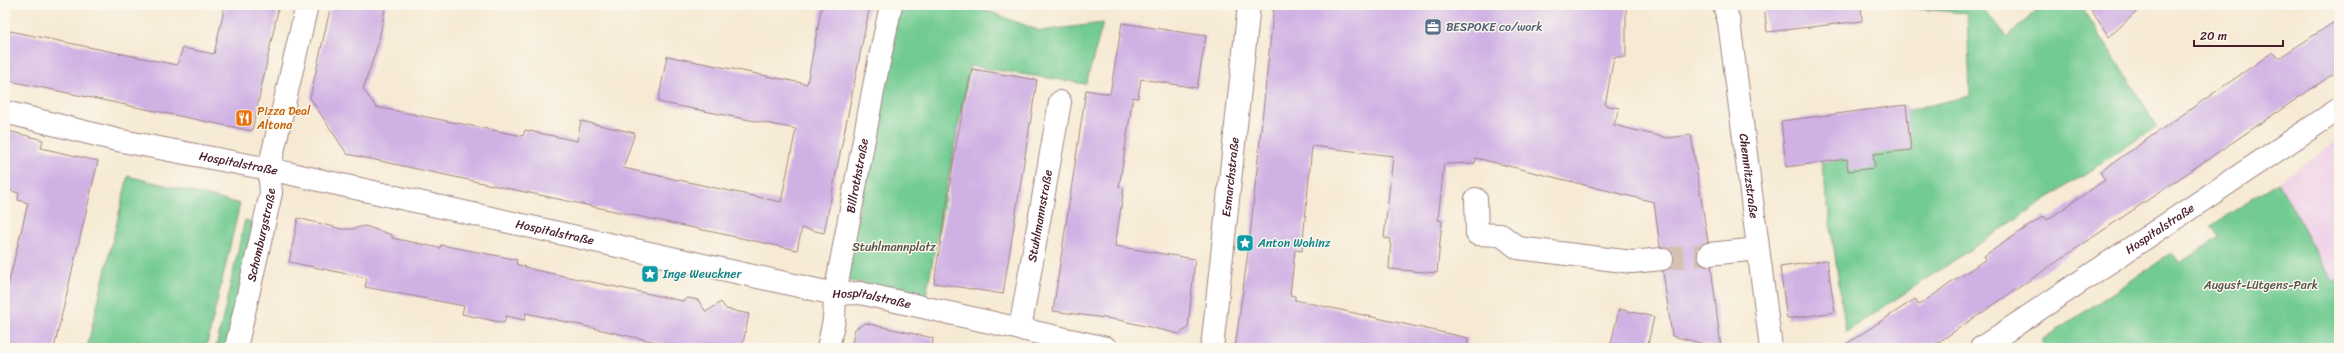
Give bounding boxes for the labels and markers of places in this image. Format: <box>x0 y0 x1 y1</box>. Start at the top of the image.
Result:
place label: BESPOKE co/work <box>1446 16 1543 38</box>
office icon: BESPOKE co/work <box>1423 17 1443 37</box>
place label: Pizza Deal Altona <box>256 100 311 136</box>
restaurant icon: Pizza Deal Altona <box>234 108 254 128</box>
place label: Anton Wohinz <box>1257 232 1331 254</box>
place icon: Anton Wohinz <box>1235 233 1255 253</box>
place label: Inge Weuckner <box>662 263 742 285</box>
place icon: Inge Weuckner <box>640 264 660 284</box>

